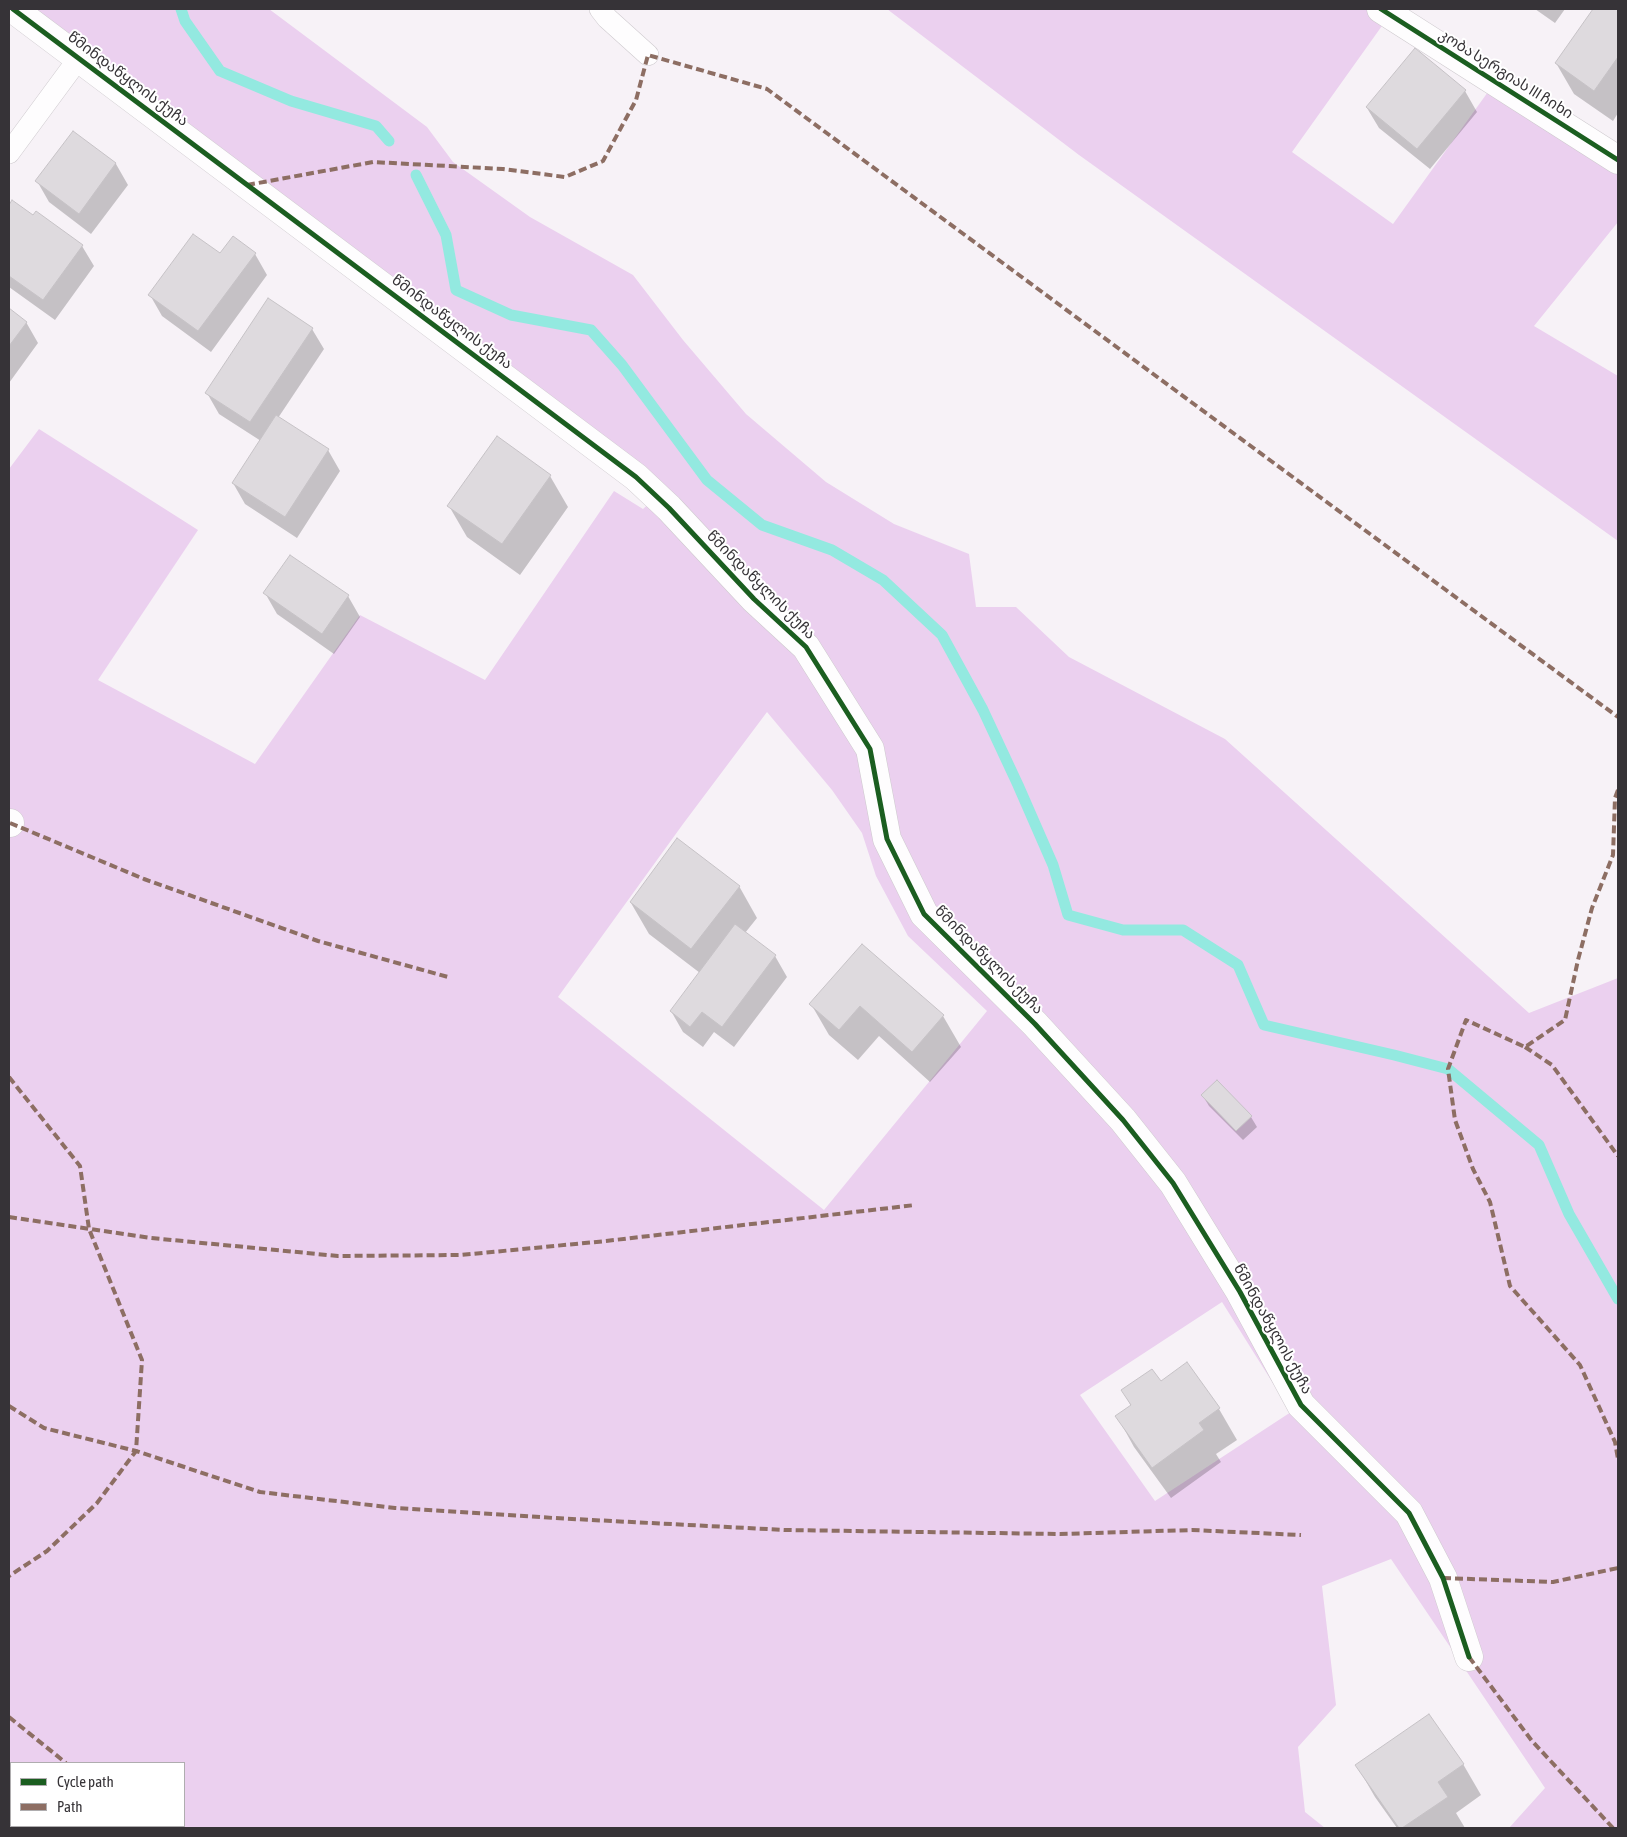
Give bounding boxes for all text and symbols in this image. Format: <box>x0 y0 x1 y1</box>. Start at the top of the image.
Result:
street label: კობა სერგიას III ჩიხი <box>1436 25 1576 123</box>
street label: წმინდაწყლის ქუჩა <box>64 28 192 130</box>
street label: წმინდაწყლის ქუჩა <box>388 271 516 373</box>
street label: წმინდაწყლის ქუჩა <box>703 527 819 643</box>
street label: წმინდაწყლის ქუჩა <box>931 902 1047 1018</box>
street label: წმინდაწყლის ქუჩა <box>1230 1261 1316 1397</box>
legend <box>10 1762 185 1827</box>
text: Cycle path <box>57 1773 114 1790</box>
text: Path <box>57 1798 83 1815</box>

